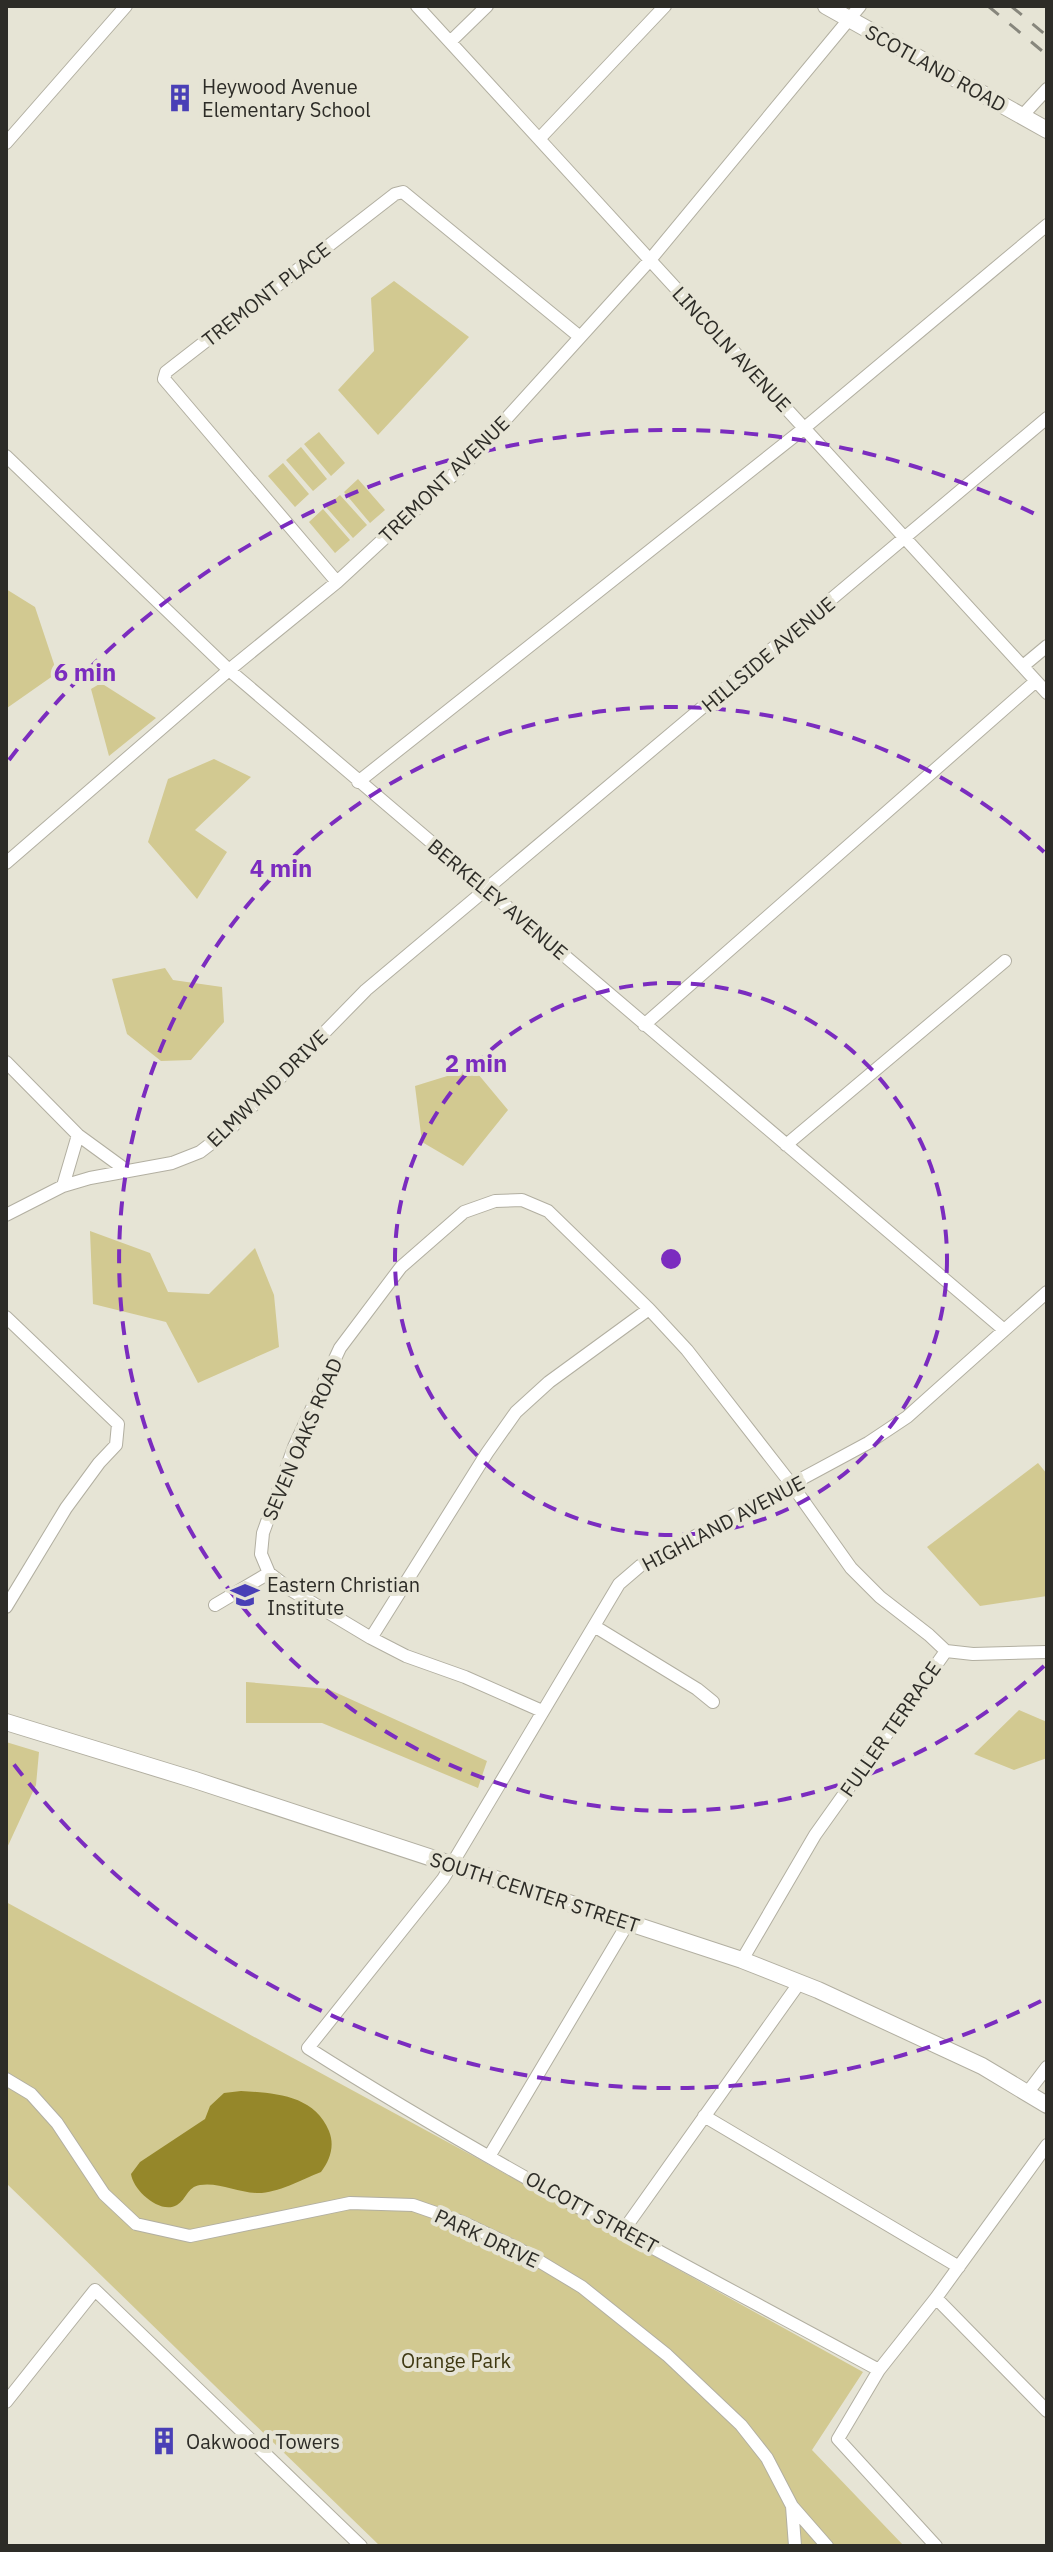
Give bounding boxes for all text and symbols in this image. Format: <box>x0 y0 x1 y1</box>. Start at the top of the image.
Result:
street label: SCOTLAND ROAD <box>861 18 1011 118</box>
place label: Heywood Avenue Elementary School <box>202 73 371 123</box>
building icon: Heywood Avenue Elementary School <box>165 83 195 113</box>
street label: TREMONT PLACE <box>196 235 336 353</box>
street label: LINCOLN AVENUE <box>667 280 797 418</box>
street label: TREMONT AVENUE <box>373 410 515 548</box>
street label: HILLSIDE AVENUE <box>695 590 841 718</box>
text: 6 min <box>54 656 116 688</box>
street label: BERKELEY AVENUE <box>422 832 574 966</box>
text: 4 min <box>250 852 312 884</box>
street label: ELMWYND DRIVE <box>201 1023 333 1153</box>
text: 2 min <box>445 1047 507 1079</box>
centre of rings <box>657 1245 685 1273</box>
street label: SEVEN OAKS ROAD <box>256 1354 348 1524</box>
street label: HIGHLAND AVENUE <box>637 1469 809 1577</box>
place label: Eastern Christian Institute <box>267 1571 420 1621</box>
school or university icon: Eastern Christian Institute <box>230 1580 260 1610</box>
street label: FULLER TERRACE <box>833 1656 947 1802</box>
street label: SOUTH CENTER STREET <box>427 1845 643 1939</box>
street label: OLCOTT STREET <box>521 2164 663 2260</box>
street label: PARK DRIVE <box>430 2202 544 2274</box>
park label: Orange Park <box>401 2347 511 2374</box>
building icon: Oakwood Towers <box>149 2426 179 2456</box>
place label: Oakwood Towers <box>186 2428 340 2455</box>

